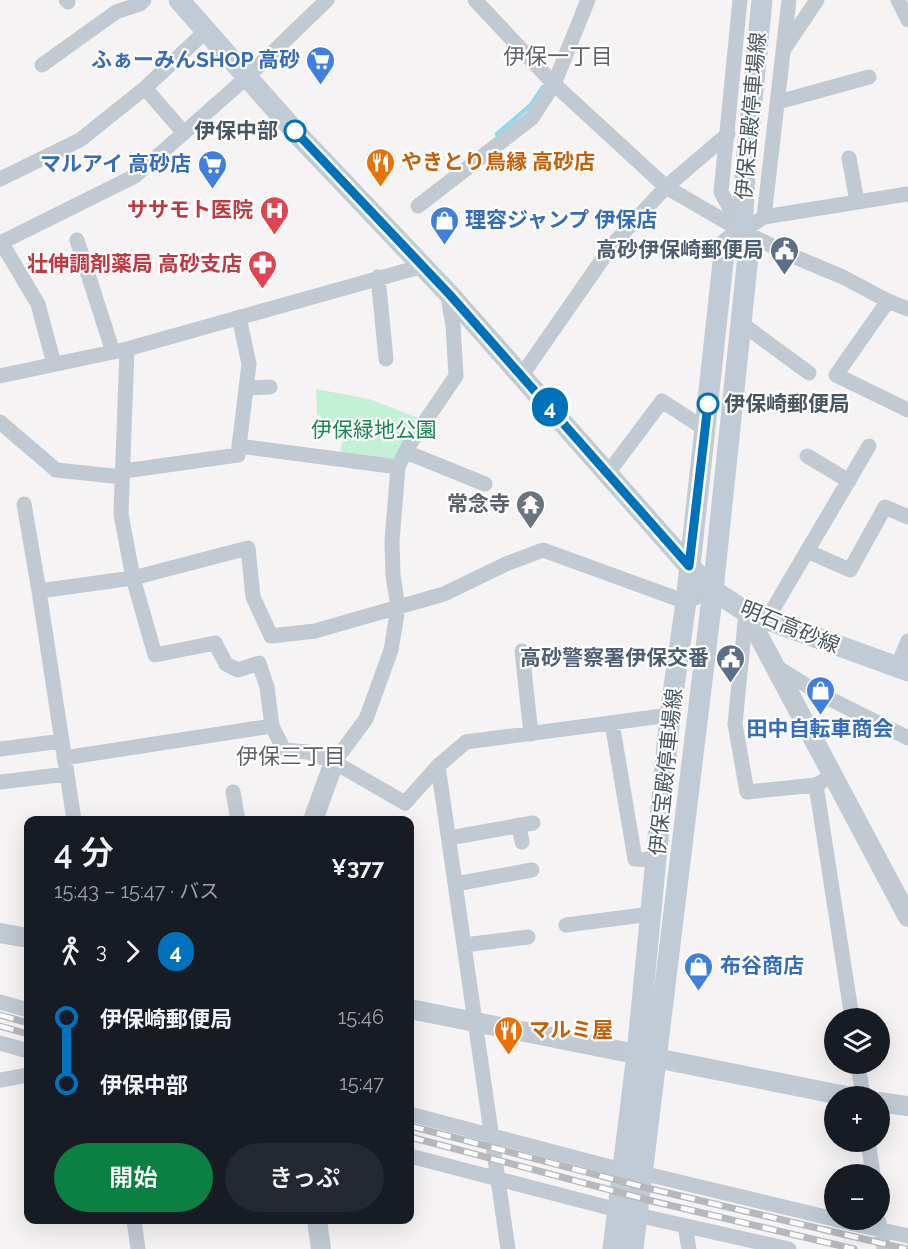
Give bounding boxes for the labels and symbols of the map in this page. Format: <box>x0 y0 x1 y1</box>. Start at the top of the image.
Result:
street label: 伊保宝殿停車場線 <box>731 31 770 201</box>
district label: 伊保一丁目 <box>503 43 613 69</box>
supermarket icon: ふぁーみんSHOP 高砂 <box>305 44 337 86</box>
place label: ふぁーみんSHOP 高砂 <box>91 47 300 72</box>
place label: 伊保中部 <box>194 118 278 143</box>
marker: 伊保中部 <box>284 120 306 142</box>
restaurant icon: やきとり鳥縁 高砂店 <box>364 146 396 188</box>
supermarket icon: マルアイ 高砂店 <box>196 148 228 190</box>
place label: やきとり鳥縁 高砂店 <box>401 149 595 174</box>
place label: マルアイ 高砂店 <box>40 151 191 176</box>
hospital icon: ササモト医院 <box>258 194 290 236</box>
place label: ササモト医院 <box>127 197 253 222</box>
shop icon: 理容ジャンプ 伊保店 <box>428 204 460 246</box>
place label: 理容ジャンプ 伊保店 <box>465 207 657 232</box>
public building icon: 高砂伊保崎郵便局 <box>769 234 801 276</box>
place label: 高砂伊保崎郵便局 <box>596 237 764 262</box>
pharmacy icon: 壮伸調剤薬局 高砂支店 <box>247 248 279 290</box>
place label: 壮伸調剤薬局 高砂支店 <box>27 251 242 276</box>
line badge: 4 <box>530 388 570 426</box>
place label: 伊保崎郵便局 <box>724 391 850 416</box>
marker: 伊保崎郵便局 <box>697 393 719 415</box>
park label: 伊保緑地公園 <box>311 417 437 442</box>
temple icon: 常念寺 <box>515 488 547 530</box>
place label: 常念寺 <box>447 491 510 516</box>
street label: 明石高砂線 <box>737 595 844 658</box>
public building icon: 高砂警察署伊保交番 <box>714 642 746 684</box>
place label: 高砂警察署伊保交番 <box>520 645 709 670</box>
shop icon: 田中自転車商会 <box>804 674 836 716</box>
street label: 伊保宝殿停車場線 <box>644 687 687 857</box>
place label: 田中自転車商会 <box>747 716 894 741</box>
district label: 伊保三丁目 <box>236 743 346 769</box>
shop icon: 布谷商店 <box>683 950 715 992</box>
place label: 布谷商店 <box>720 953 804 978</box>
restaurant icon: マルミ屋 <box>492 1014 524 1056</box>
place label: マルミ屋 <box>529 1017 613 1042</box>

